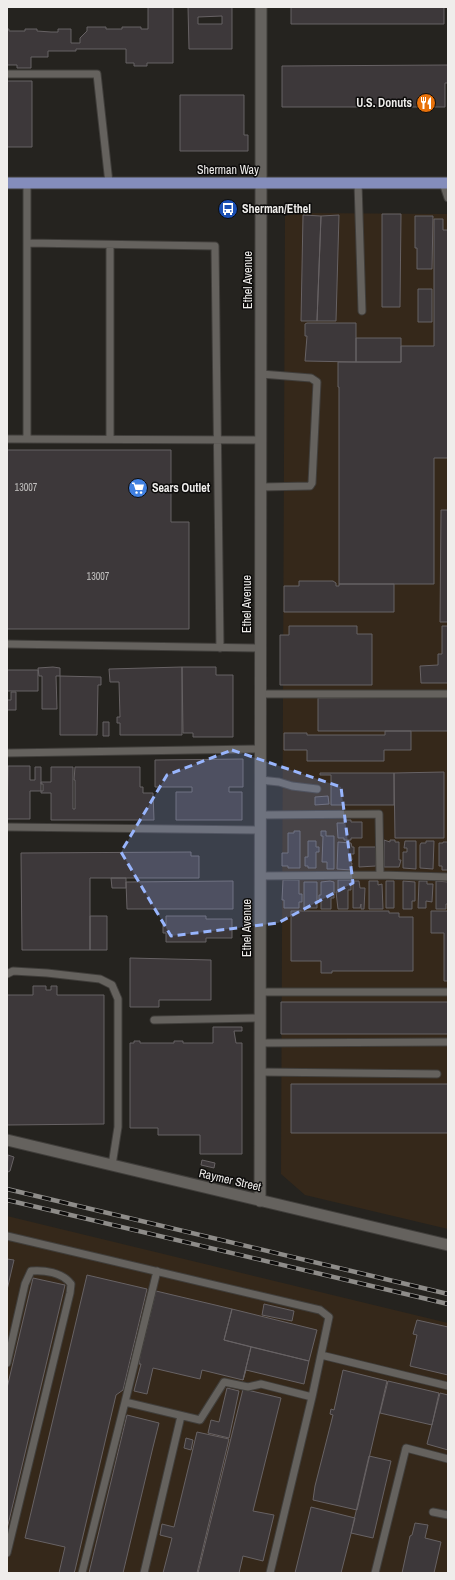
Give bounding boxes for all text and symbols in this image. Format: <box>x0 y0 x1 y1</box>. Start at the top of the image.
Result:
restaurant icon: U.S. Donuts <box>415 92 437 114</box>
place label: U.S. Donuts <box>356 95 413 111</box>
street label: Sherman Way <box>197 162 259 178</box>
bus stop icon: Sherman/Ethel <box>217 198 239 220</box>
place label: Sherman/Ethel <box>242 201 311 217</box>
street label: Ethel Avenue <box>240 251 256 309</box>
supermarket icon: Sears Outlet <box>127 477 149 499</box>
place label: Sears Outlet <box>152 480 211 496</box>
house number: 13007 <box>15 481 38 494</box>
house number: 13007 <box>87 570 110 583</box>
street label: Ethel Avenue <box>239 575 255 633</box>
street label: Ethel Avenue <box>239 899 255 957</box>
street label: Raymer Street <box>197 1165 263 1195</box>

